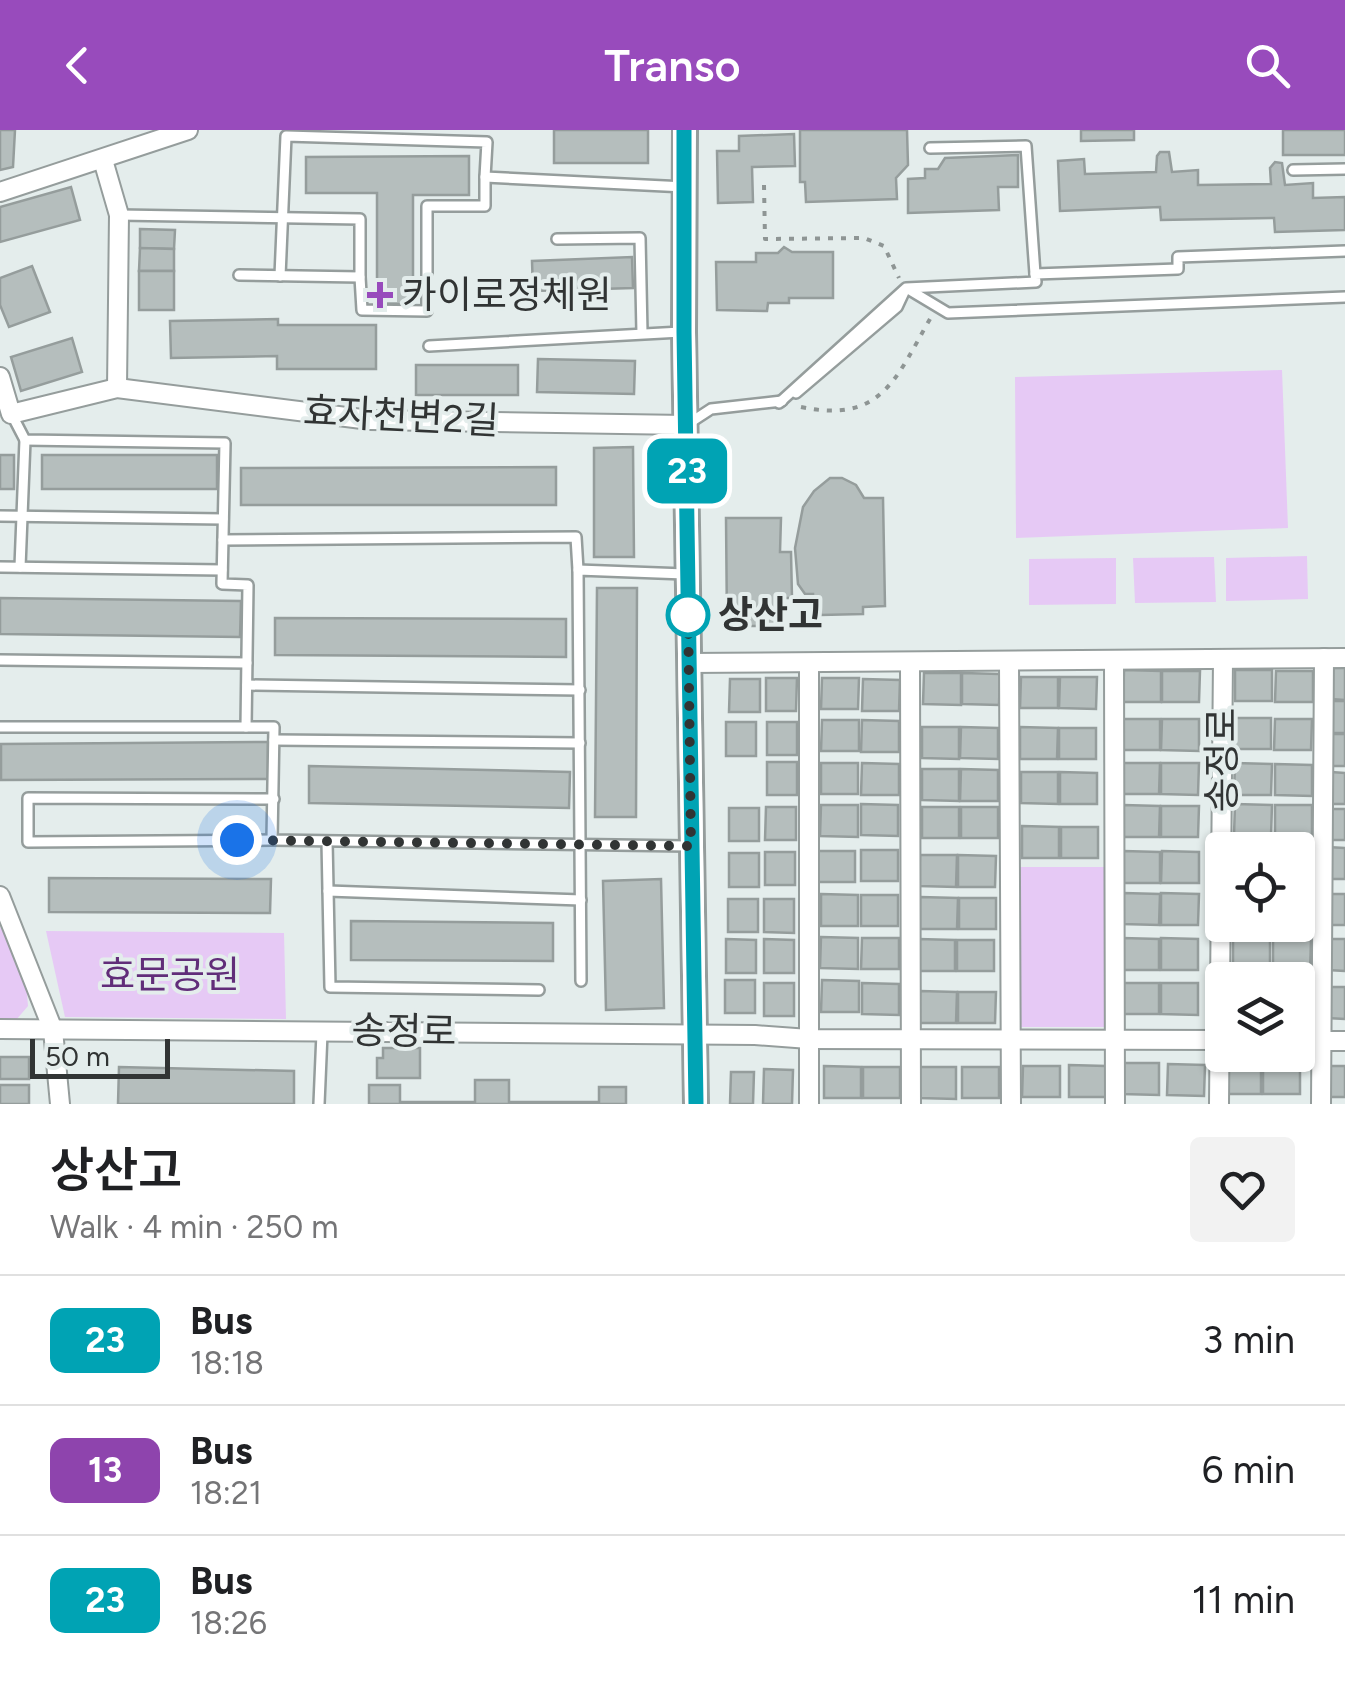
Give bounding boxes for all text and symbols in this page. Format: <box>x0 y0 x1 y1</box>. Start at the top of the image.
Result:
icon: back <box>50 38 105 93</box>
text: Transo <box>604 38 741 92</box>
icon: search <box>1240 38 1295 93</box>
place label: 카이로정체원 <box>402 272 612 318</box>
marker: 카이로정체원 <box>367 282 393 308</box>
street label: 효자천변2길 <box>302 388 500 444</box>
line badge: 23 <box>642 438 732 504</box>
text: 23 <box>667 450 707 492</box>
place label: 상산고 <box>718 592 823 638</box>
marker: 상산고 <box>667 594 709 636</box>
street label: 송정로 <box>1199 708 1245 812</box>
your location <box>212 815 262 865</box>
map controls <box>1205 832 1315 1072</box>
button: locate <box>1205 832 1315 942</box>
park label: 효문공원 <box>100 952 240 998</box>
button: layers <box>1205 962 1315 1072</box>
street label: 송정로 <box>351 1007 457 1055</box>
scale bar <box>30 1034 170 1078</box>
text: 50 m <box>45 1039 110 1073</box>
button: heart <box>1190 1137 1295 1242</box>
text: 상산고 <box>50 1141 182 1199</box>
text: Walk · 4 min · 250 m <box>50 1208 338 1246</box>
text: Bus <box>190 1298 253 1344</box>
text: 3 min <box>1203 1317 1295 1363</box>
text: 23 <box>85 1319 125 1361</box>
text: 18:18 <box>190 1344 264 1382</box>
text: Bus <box>190 1428 253 1474</box>
text: 6 min <box>1202 1447 1295 1493</box>
text: 13 <box>88 1449 122 1491</box>
text: 18:21 <box>190 1474 262 1512</box>
text: Bus <box>190 1558 253 1604</box>
text: 11 min <box>1192 1577 1295 1623</box>
text: 23 <box>85 1579 125 1621</box>
text: 18:26 <box>190 1604 267 1642</box>

